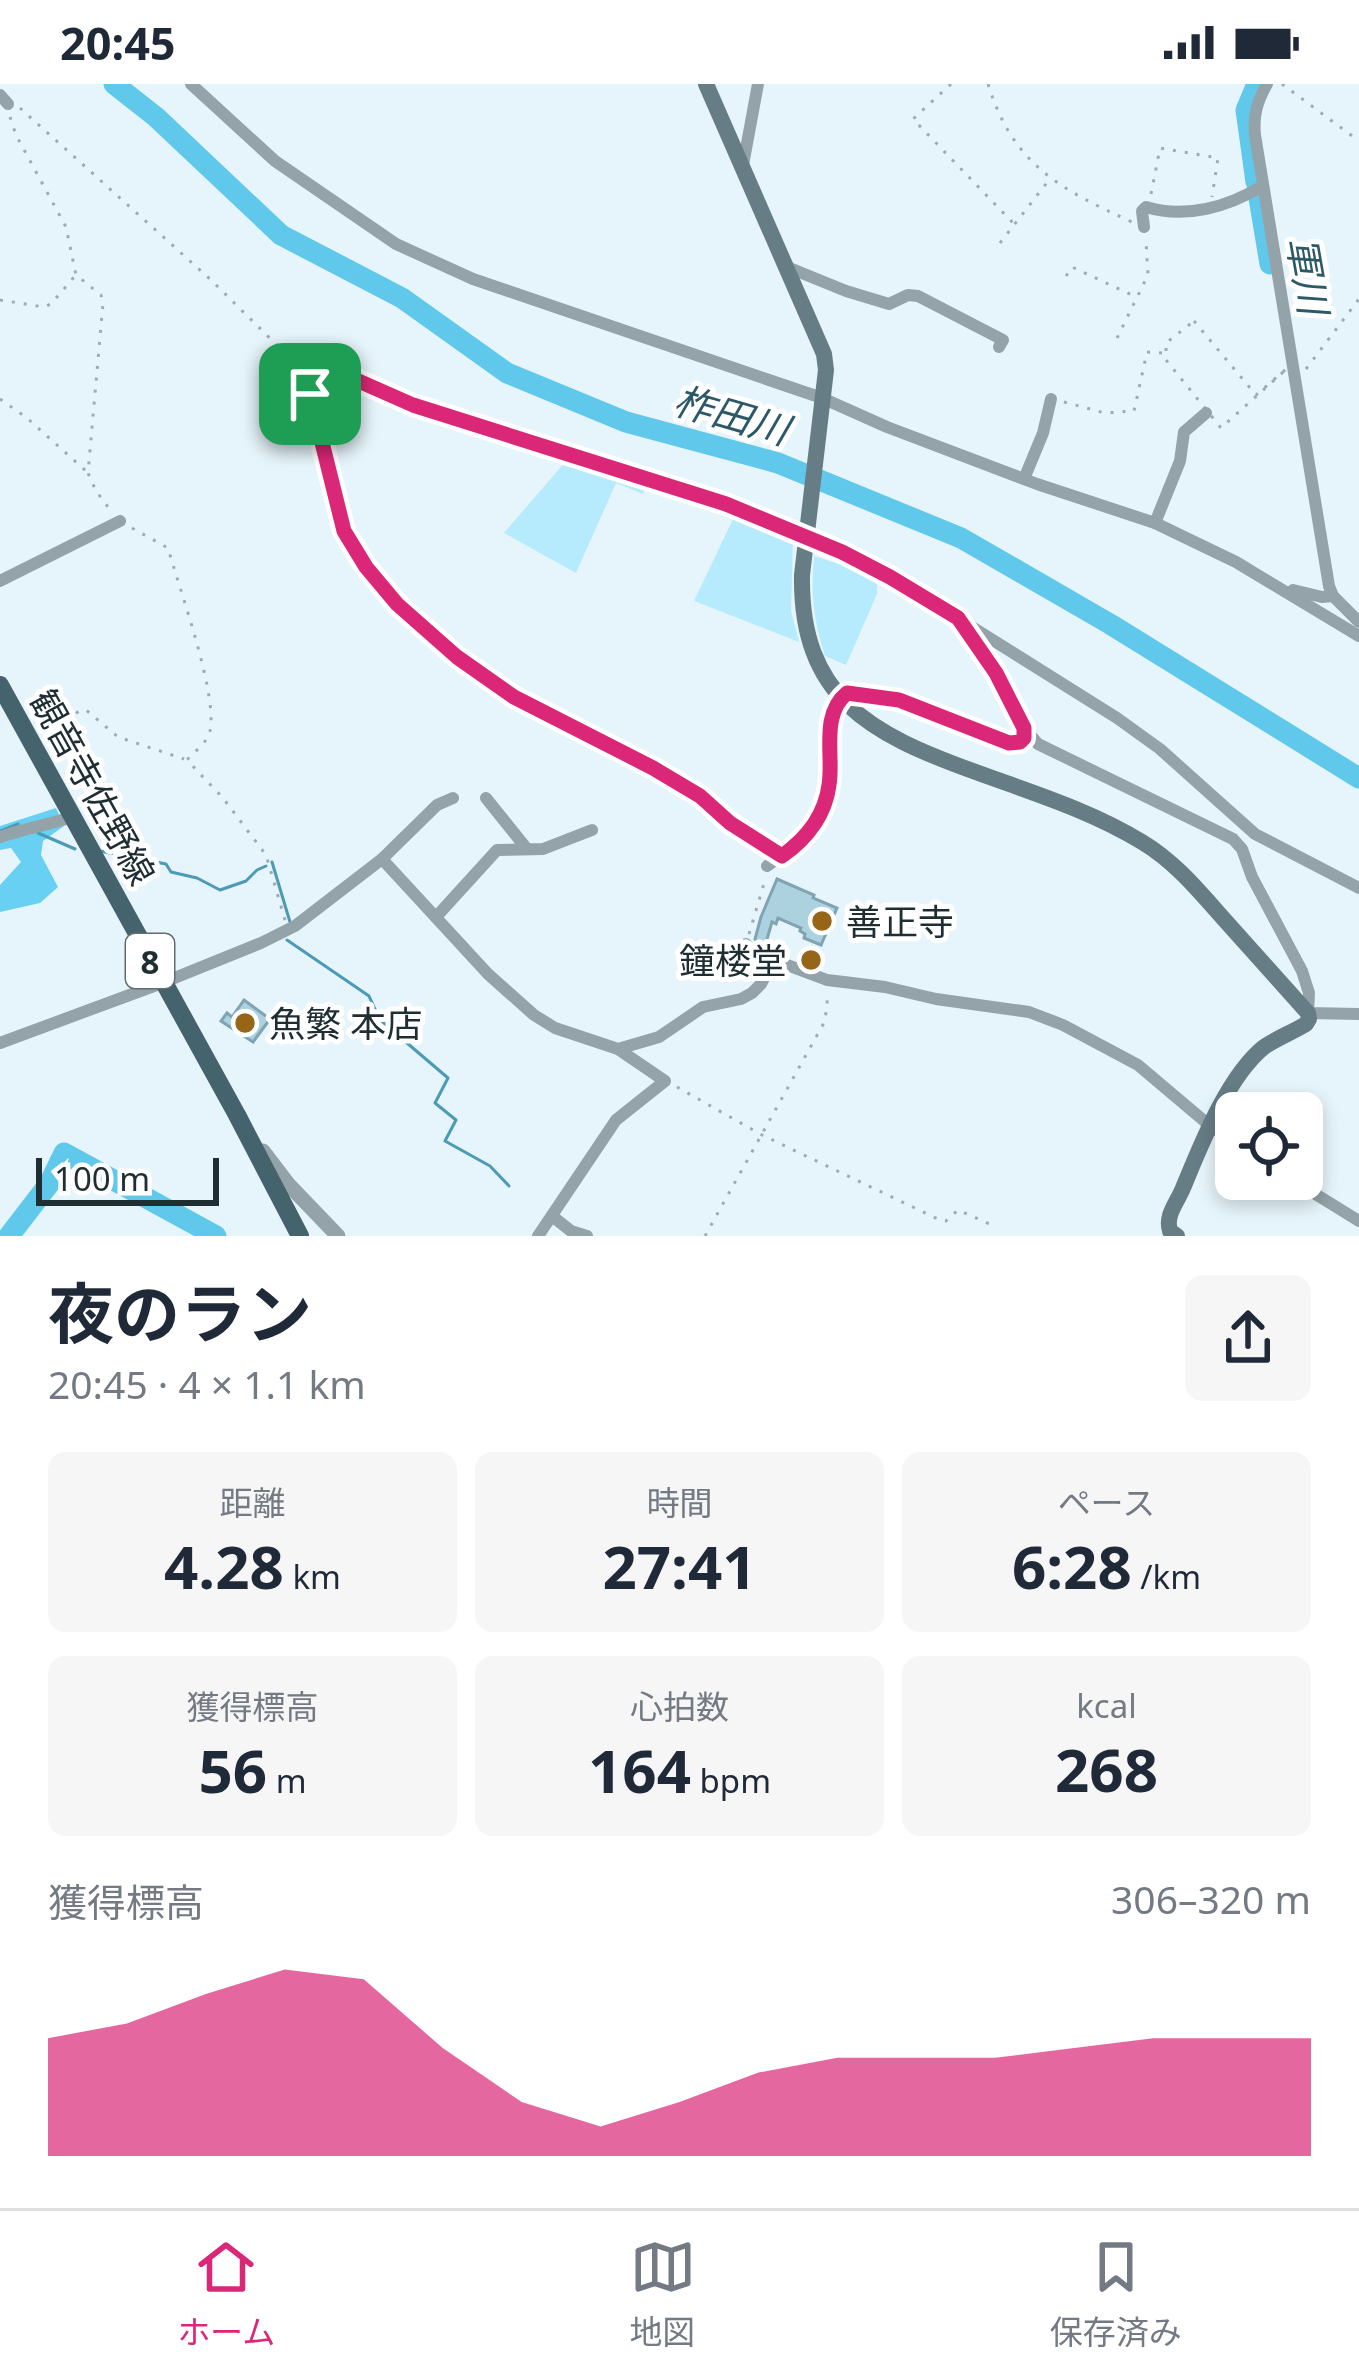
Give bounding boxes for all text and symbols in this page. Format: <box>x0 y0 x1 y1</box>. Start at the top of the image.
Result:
text: 20:45 <box>60 12 176 73</box>
water label: 軍川 <box>1276 232 1343 322</box>
pin <box>259 343 361 445</box>
icon: arrive <box>277 361 343 427</box>
water label: 柞田川 <box>668 372 799 457</box>
street label: 観音寺佐野線 <box>19 681 167 893</box>
place label: 善正寺 <box>846 897 954 946</box>
marker: 善正寺 <box>809 908 835 934</box>
road number: 8 <box>126 934 174 988</box>
place label: 鐘楼堂 <box>679 936 787 985</box>
marker: 鐘楼堂 <box>798 947 824 973</box>
place label: 魚繁 本店 <box>269 999 422 1048</box>
marker: 魚繁 本店 <box>232 1010 258 1036</box>
map controls <box>1215 1092 1323 1200</box>
button: locate <box>1215 1092 1323 1200</box>
scale bar <box>36 1152 219 1205</box>
text: 100 m <box>54 1156 150 1201</box>
text: 夜のラン <box>48 1267 312 1357</box>
button: share <box>1185 1275 1311 1401</box>
text: 20:45 · 4 × 1.1 km <box>48 1357 366 1410</box>
text: 距離 <box>220 1480 286 1525</box>
text: 時間 <box>647 1480 713 1525</box>
text: ペース <box>1058 1480 1155 1525</box>
text: 4.28 <box>164 1525 284 1607</box>
text: 27:41 <box>602 1525 757 1607</box>
text: 6:28 <box>1012 1525 1132 1607</box>
text: km <box>284 1554 341 1599</box>
text: /km <box>1132 1554 1201 1599</box>
text: kcal <box>1076 1683 1137 1728</box>
text: 獲得標高 <box>187 1684 319 1729</box>
text: 心拍数 <box>630 1684 729 1729</box>
text: 268 <box>1055 1728 1158 1810</box>
text: 56 <box>198 1729 267 1811</box>
text: 164 <box>588 1729 691 1811</box>
text: m <box>267 1758 307 1803</box>
text: bpm <box>691 1758 771 1803</box>
text: 306–320 m <box>1111 1872 1311 1925</box>
text: 獲得標高 <box>48 1875 204 1928</box>
tab: ホーム <box>177 2234 275 2354</box>
tab: 地図 <box>630 2234 696 2354</box>
tab: 保存済み <box>1050 2234 1182 2354</box>

